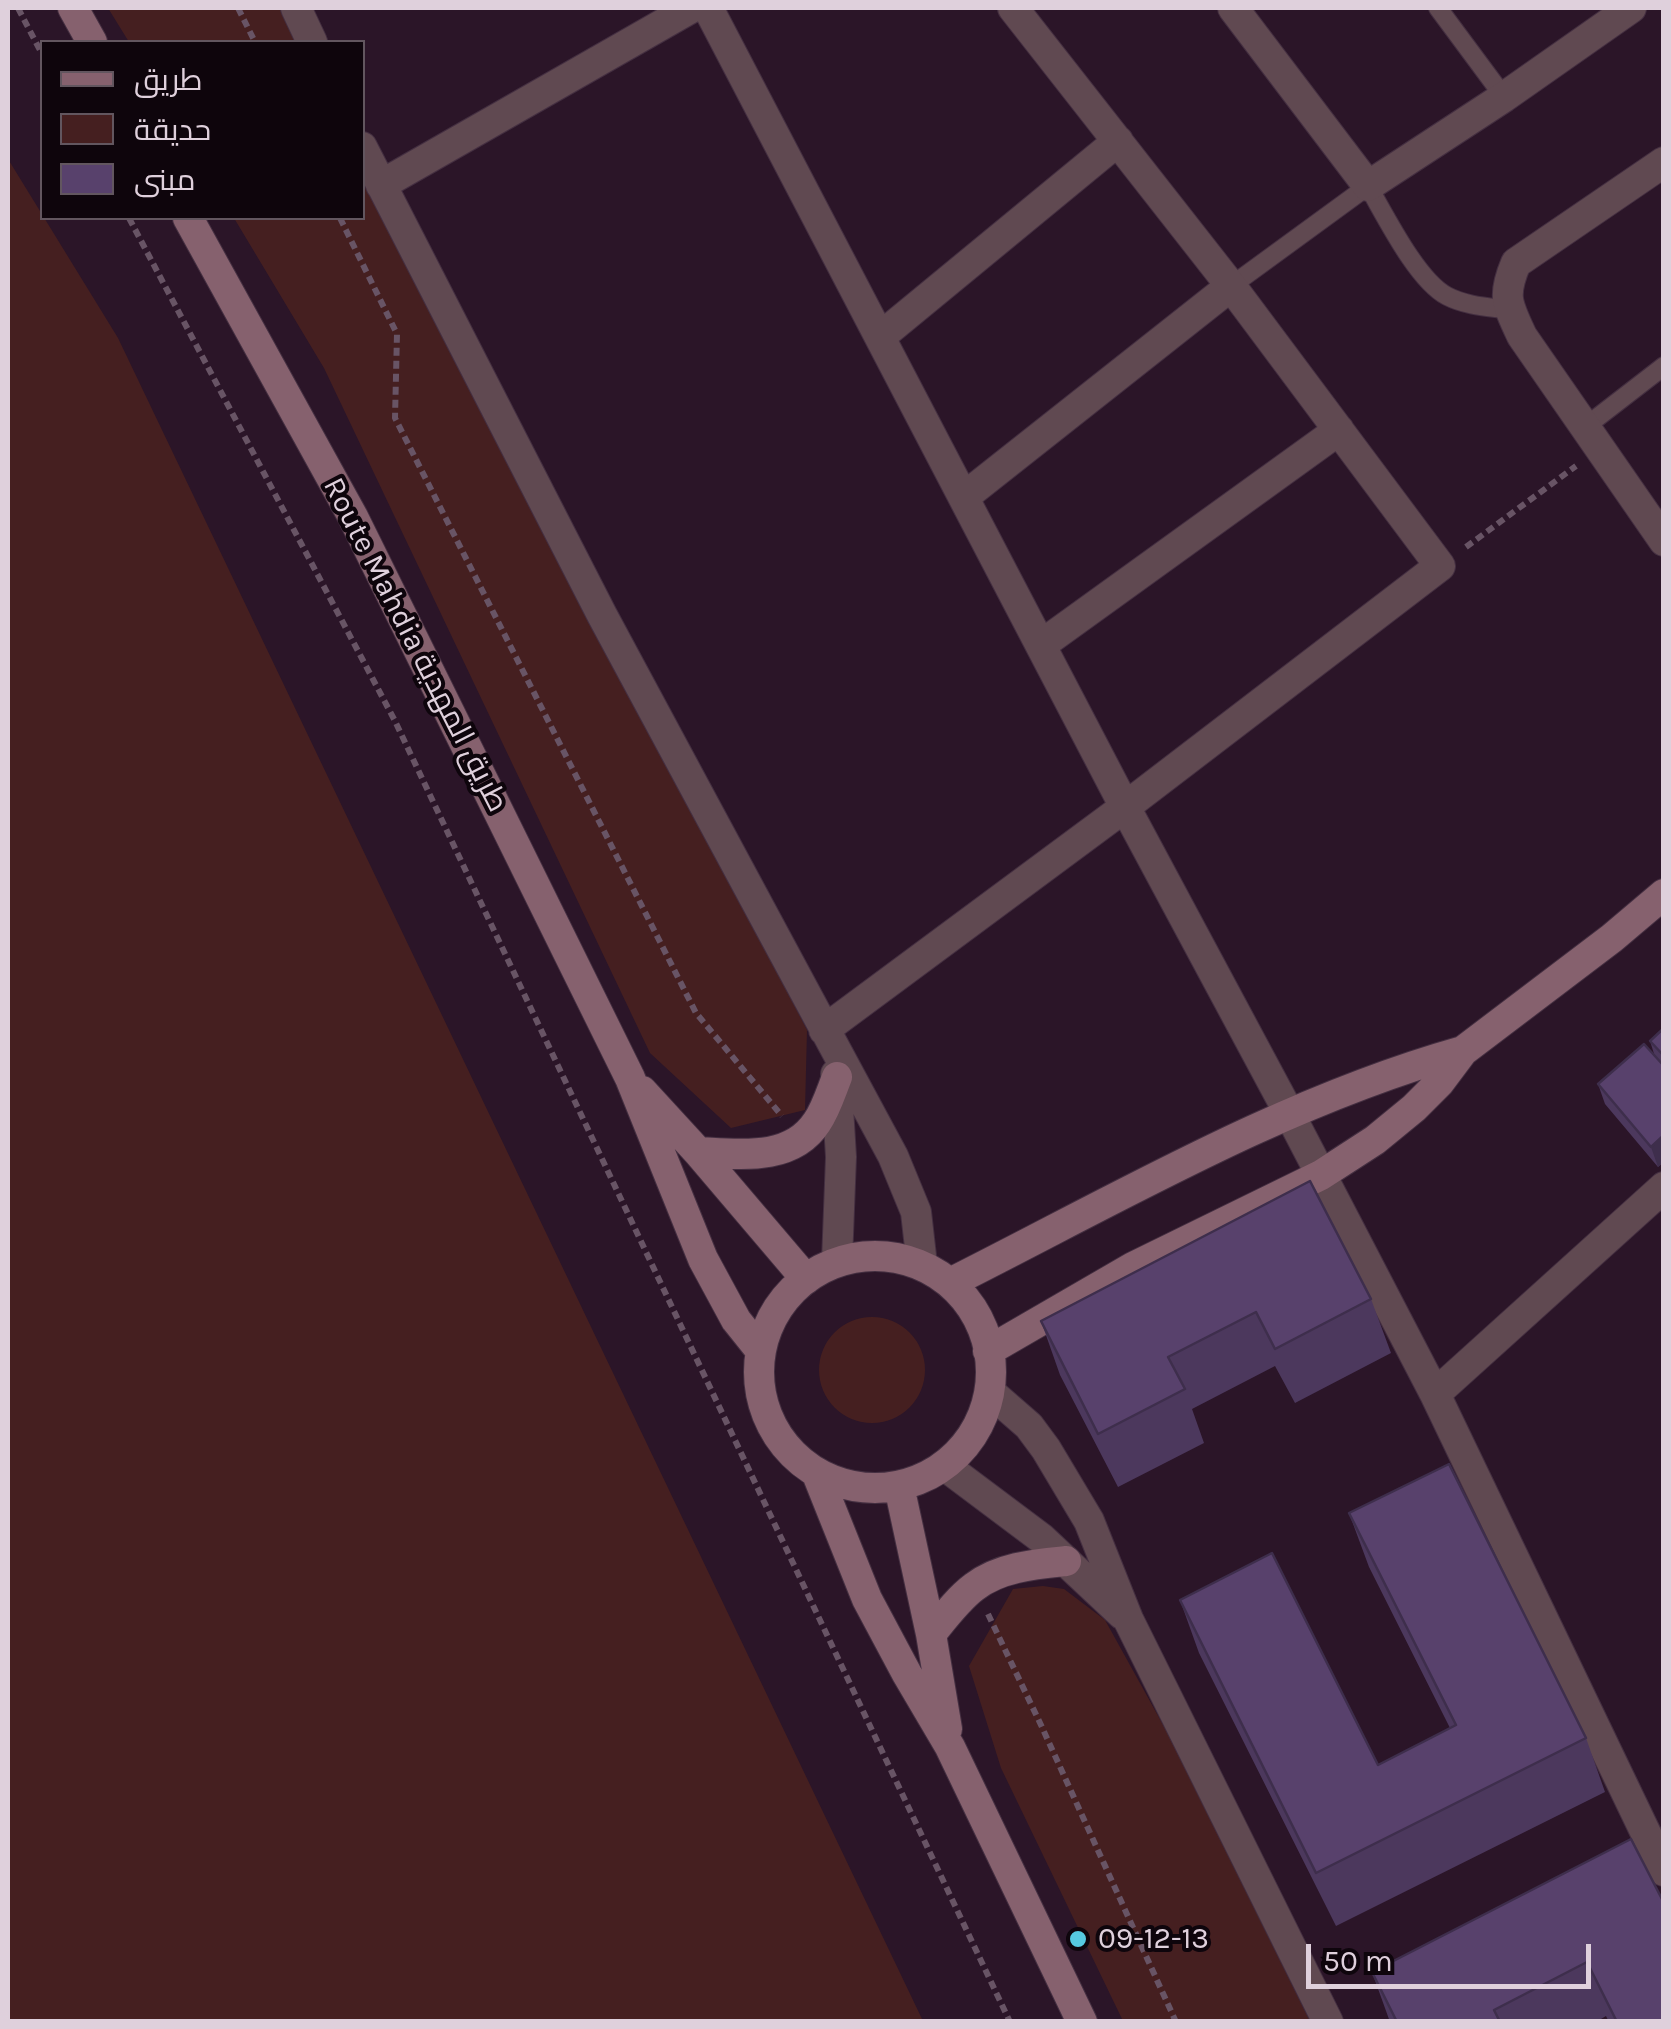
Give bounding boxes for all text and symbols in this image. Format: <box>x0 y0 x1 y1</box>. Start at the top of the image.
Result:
legend <box>40 40 365 220</box>
text: طريق <box>134 62 203 98</box>
text: حديقة <box>134 112 211 148</box>
text: مبنى <box>134 162 195 198</box>
street label: Route Mahdia طريق المهدية <box>315 472 515 818</box>
place label: 09-12-13 <box>1098 1921 1209 1957</box>
scale bar <box>1311 1924 1596 1986</box>
marker: 09-12-13 <box>1067 1928 1089 1950</box>
text: 50 m <box>1323 1943 1393 1979</box>

